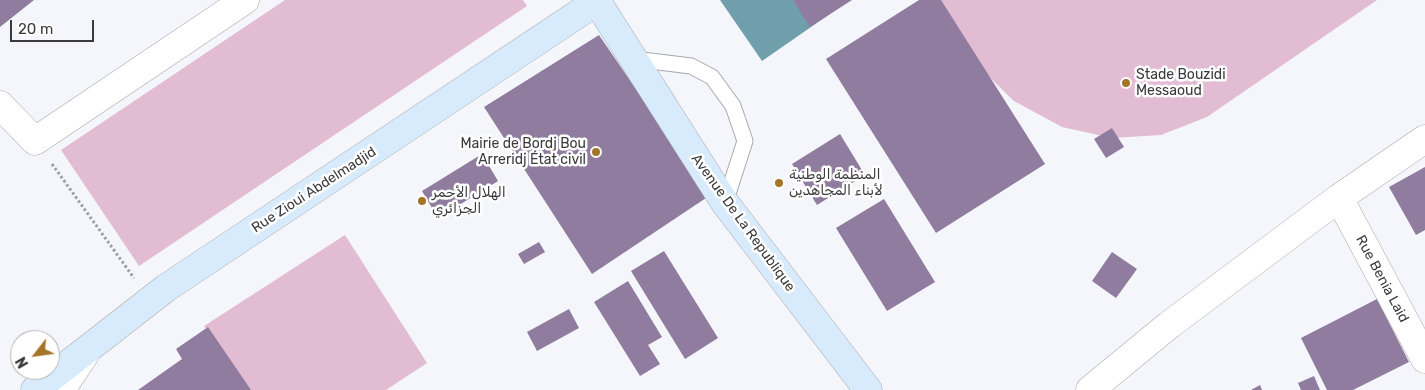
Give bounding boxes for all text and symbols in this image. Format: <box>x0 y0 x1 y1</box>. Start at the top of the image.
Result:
scale bar <box>12 10 96 42</box>
text: 20 m <box>18 20 53 38</box>
place label: Stade Bouzidi Messaoud <box>1136 67 1226 100</box>
marker: Stade Bouzidi Messaoud <box>1120 77 1132 89</box>
place label: Mairie de Bordj Bou Arreridj État civil <box>460 136 586 168</box>
street label: Rue Zioui Abdelmadjid <box>249 143 379 237</box>
marker: Mairie de Bordj Bou Arreridj État civil <box>590 146 602 158</box>
street label: Avenue De La Republique <box>687 151 799 295</box>
place label: المنظمة الوطنية لأبناء المجاهدين <box>789 167 883 200</box>
marker: المنظمة الوطنية لأبناء المجاهدين <box>773 177 785 189</box>
place label: الهلال الأحمر الجزائري <box>432 185 506 218</box>
marker: الهلال الأحمر الجزائري <box>416 195 428 207</box>
street label: Rue Benia Laid <box>1352 232 1412 326</box>
north arrow <box>10 330 60 380</box>
text: N <box>13 354 32 371</box>

